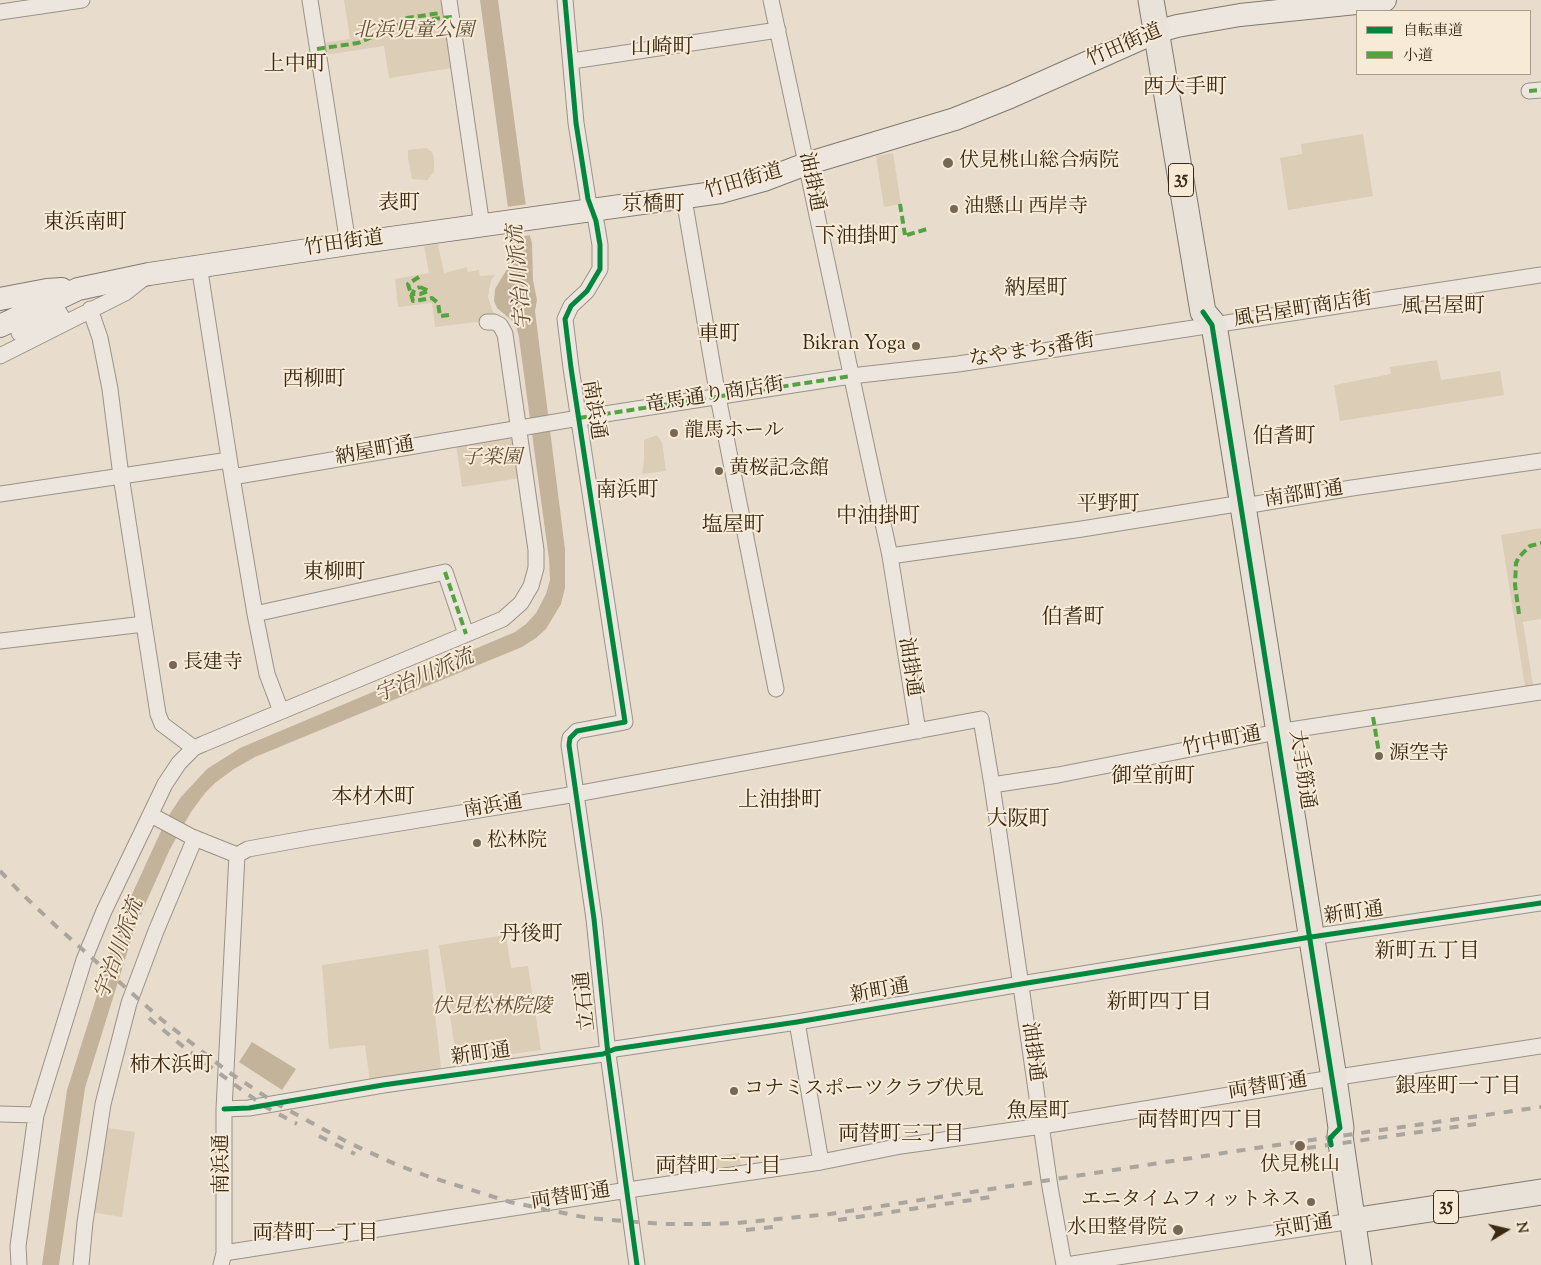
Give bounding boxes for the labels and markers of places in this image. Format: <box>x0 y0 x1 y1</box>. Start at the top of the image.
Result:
place label: 伏見桃山総合病院 <box>959 151 1119 175</box>
marker: 伏見桃山総合病院 <box>941 156 955 170</box>
place label: 油懸山 西岸寺 <box>964 197 1088 221</box>
marker: 油懸山 西岸寺 <box>948 203 960 215</box>
place label: Bikran Yoga <box>802 334 906 358</box>
marker: Bikran Yoga <box>910 340 922 352</box>
place label: 龍馬ホール <box>684 421 784 445</box>
marker: 龍馬ホール <box>668 427 680 439</box>
place label: 黄桜記念館 <box>729 459 829 483</box>
marker: 黄桜記念館 <box>713 465 725 477</box>
place label: 長建寺 <box>183 653 243 677</box>
marker: 長建寺 <box>167 659 179 671</box>
place label: 源空寺 <box>1389 744 1449 768</box>
marker: 源空寺 <box>1373 750 1385 762</box>
place label: 松林院 <box>487 831 547 855</box>
marker: 松林院 <box>471 837 483 849</box>
place label: コナミスポーツクラブ伏見 <box>744 1079 984 1103</box>
marker: コナミスポーツクラブ伏見 <box>728 1085 740 1097</box>
marker: 伏見桃山 <box>1293 1139 1307 1153</box>
place label: 伏見桃山 <box>1260 1155 1340 1179</box>
place label: エニタイムフィットネス <box>1081 1190 1301 1214</box>
marker: エニタイムフィットネス <box>1305 1196 1317 1208</box>
place label: 水田整骨院 <box>1067 1218 1167 1242</box>
marker: 水田整骨院 <box>1171 1223 1185 1237</box>

